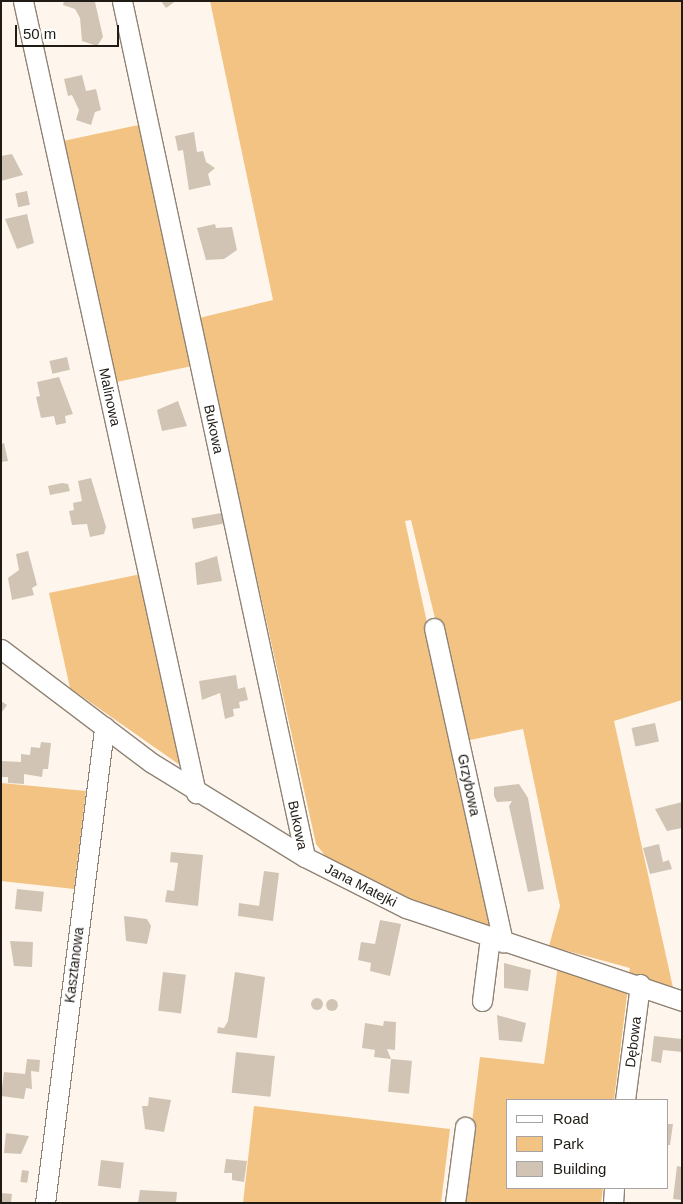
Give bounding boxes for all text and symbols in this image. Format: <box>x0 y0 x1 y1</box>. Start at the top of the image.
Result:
scale bar <box>18 15 121 47</box>
text: 50 m <box>23 25 56 42</box>
street label: Malinowa <box>96 366 124 428</box>
street label: Bukowa <box>201 403 227 455</box>
street label: Grzybowa <box>454 752 484 818</box>
street label: Bukowa <box>285 799 311 851</box>
street label: Jana Matejki <box>322 860 400 910</box>
street label: Kasztanowa <box>61 926 87 1004</box>
street label: Dębowa <box>622 1015 644 1069</box>
legend <box>506 1099 668 1189</box>
text: Road <box>553 1110 589 1127</box>
text: Park <box>553 1135 584 1152</box>
text: Building <box>553 1160 606 1177</box>

